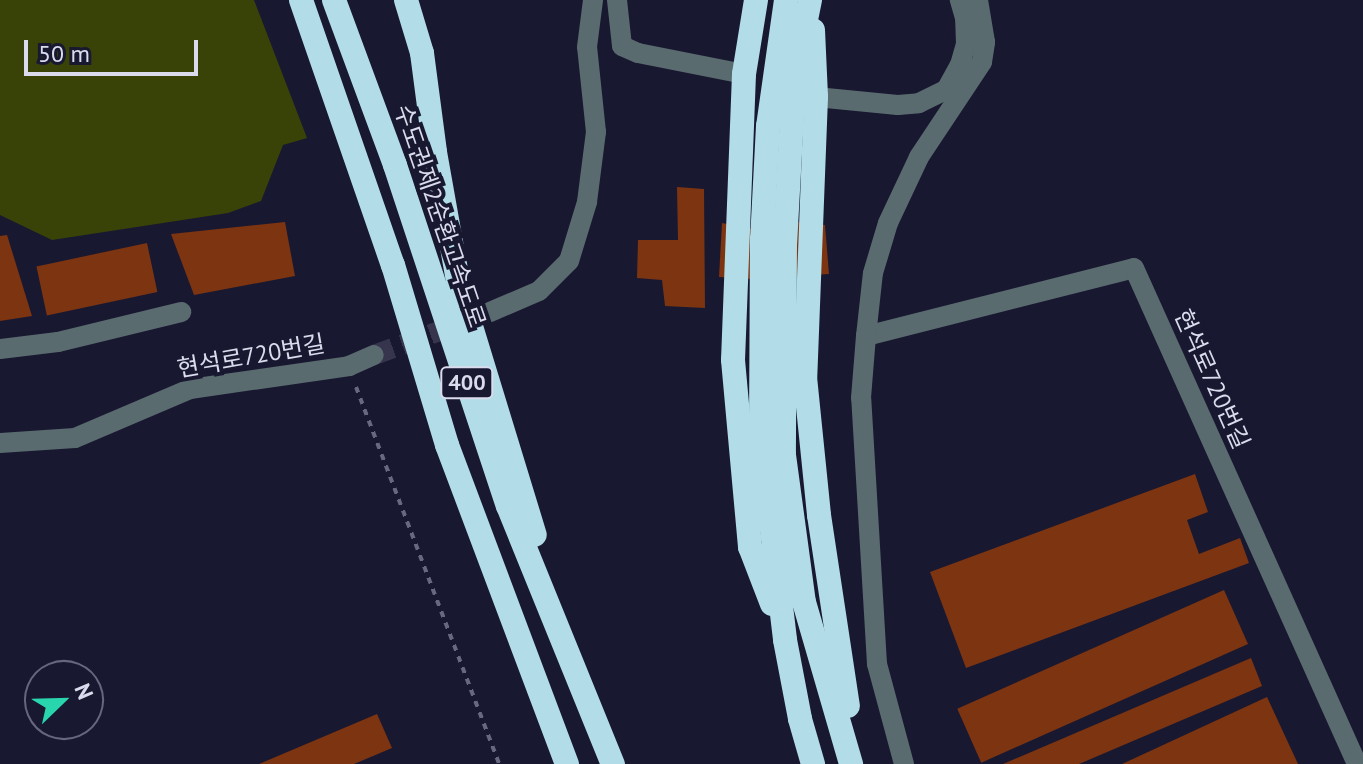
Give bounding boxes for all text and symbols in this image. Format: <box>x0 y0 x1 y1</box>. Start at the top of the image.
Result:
scale bar <box>28 24 202 74</box>
text: 50 m <box>38 38 90 69</box>
street label: 수도권제2순환고속도로 <box>388 101 492 331</box>
street label: 현석로720번길 <box>1168 305 1256 453</box>
street label: 현석로720번길 <box>175 329 327 383</box>
road number: 400 <box>439 365 495 401</box>
north arrow <box>24 660 104 740</box>
text: N <box>69 679 100 704</box>

